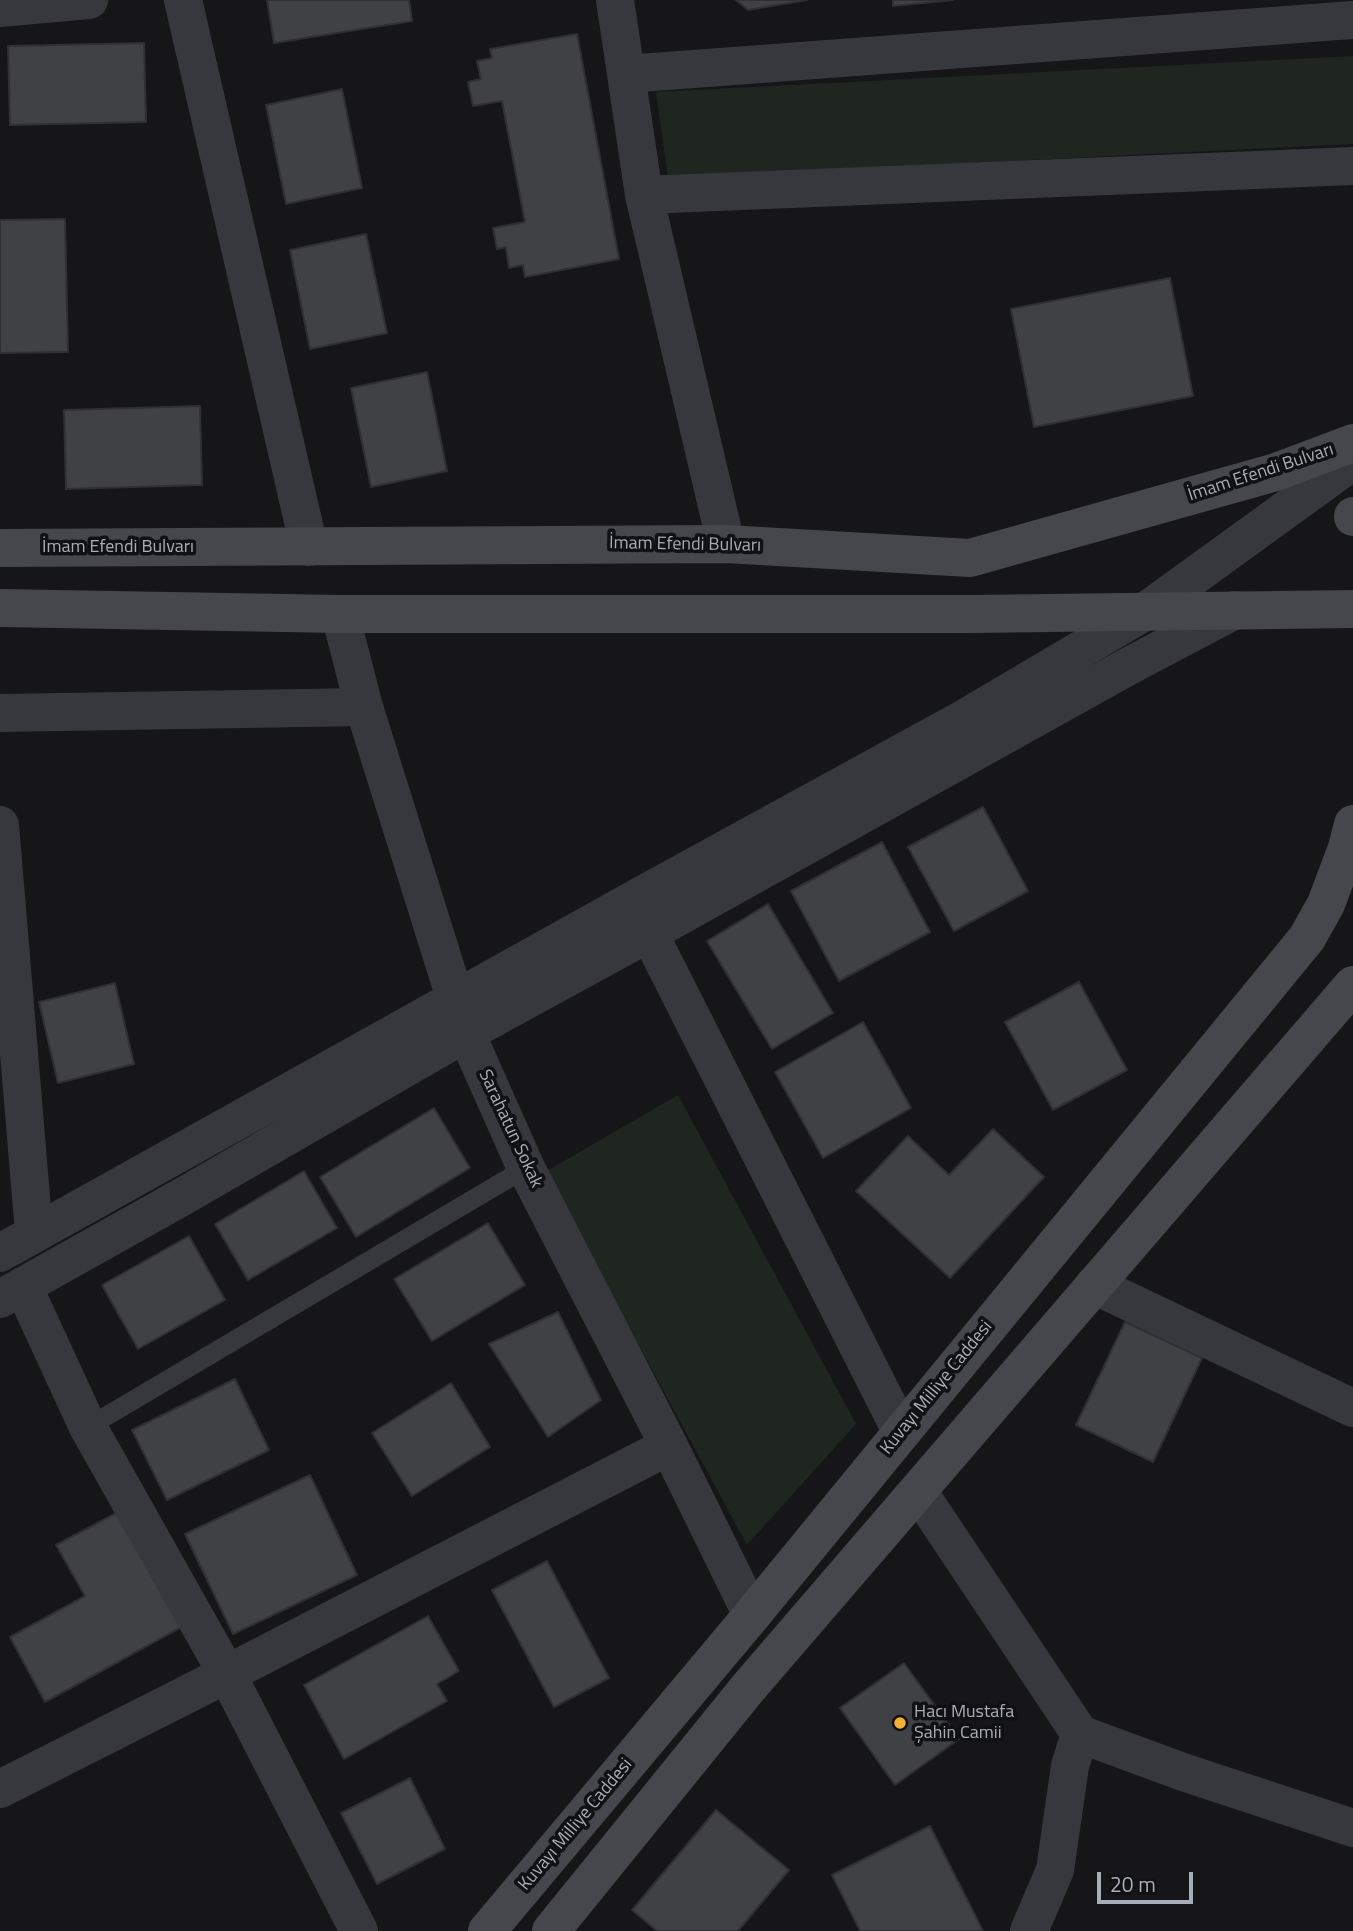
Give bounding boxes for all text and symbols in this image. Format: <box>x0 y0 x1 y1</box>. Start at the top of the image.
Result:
street label: İmam Efendi Bulvarı <box>1185 439 1337 507</box>
street label: İmam Efendi Bulvarı <box>609 533 761 557</box>
street label: İmam Efendi Bulvarı <box>42 537 194 559</box>
street label: Sarahatun Sokak <box>473 1067 547 1191</box>
street label: Kuvayı Milliye Caddesi <box>876 1317 998 1459</box>
place label: Hacı Mustafa Şahin Camii <box>914 1702 1014 1744</box>
marker: Hacı Mustafa Şahin Camii <box>892 1715 908 1731</box>
street label: Kuvayı Milliye Caddesi <box>514 1755 638 1895</box>
scale bar <box>1101 1857 1197 1901</box>
text: 20 m <box>1110 1868 1156 1900</box>

